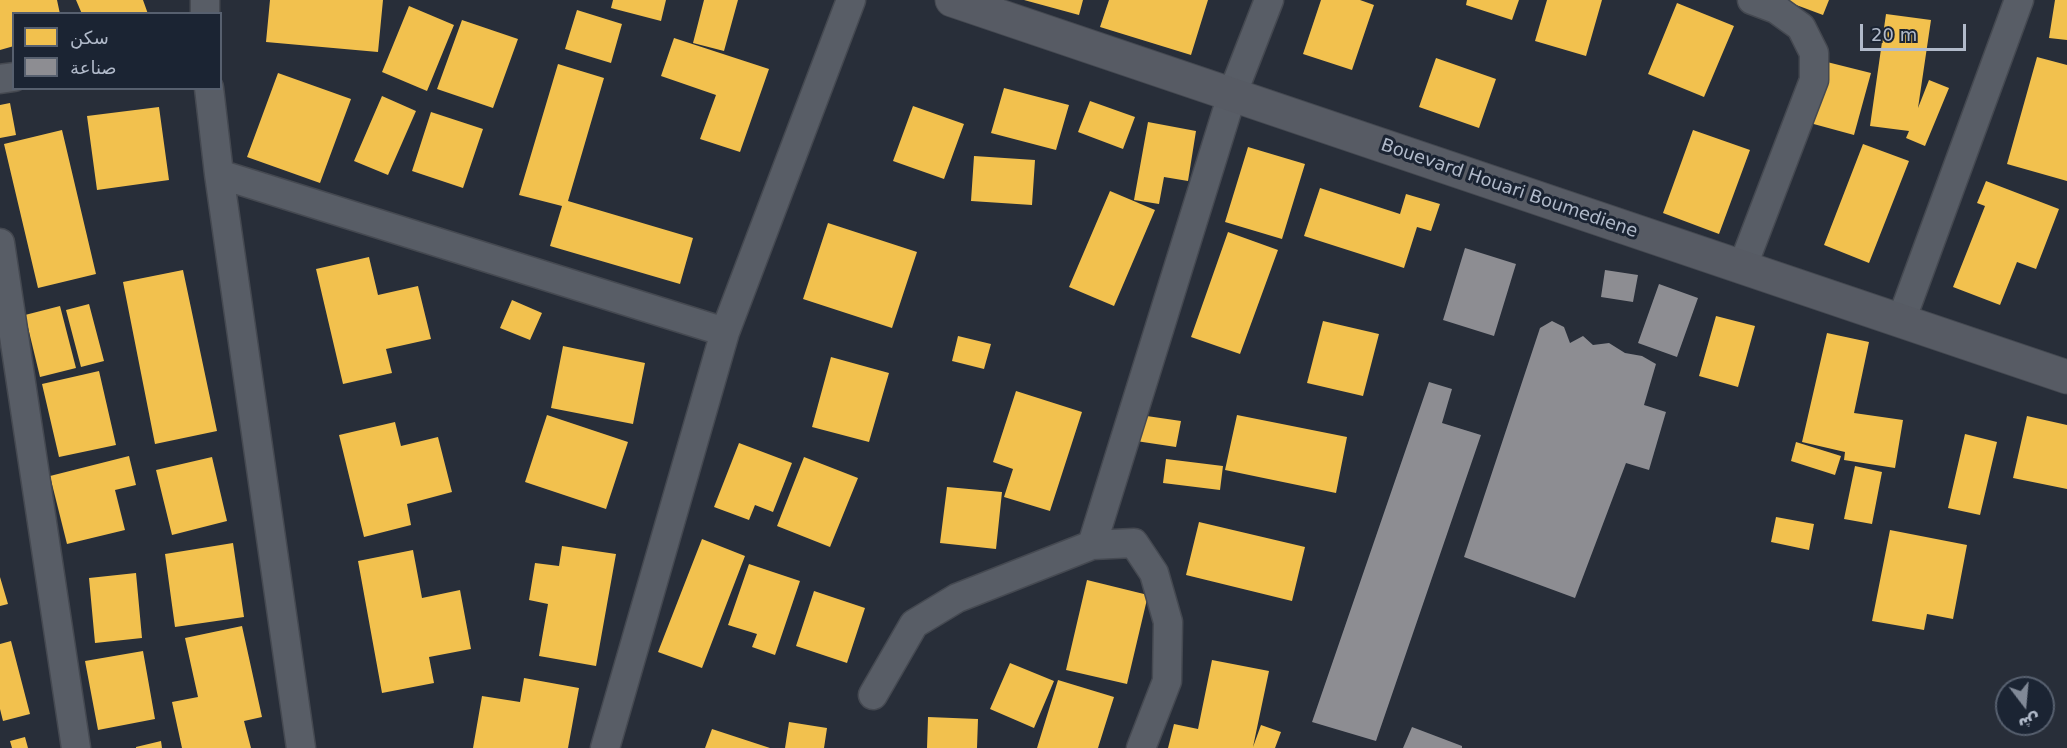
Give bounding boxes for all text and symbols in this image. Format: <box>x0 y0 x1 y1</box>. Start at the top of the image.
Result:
legend <box>12 12 222 90</box>
scale bar <box>1863 12 1970 50</box>
text: 20 m <box>1871 24 1917 45</box>
text: سكن <box>70 27 109 48</box>
text: صناعة <box>70 57 117 78</box>
street label: Bouevard Houari Boumediene <box>1378 135 1640 243</box>
north arrow <box>1995 676 2055 736</box>
text: ش <box>2016 710 2043 734</box>

